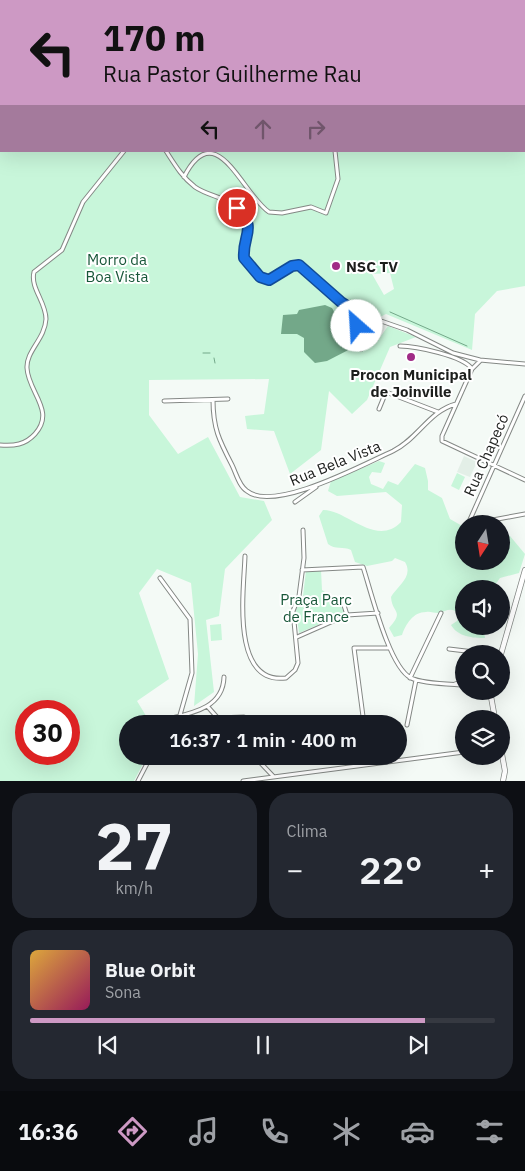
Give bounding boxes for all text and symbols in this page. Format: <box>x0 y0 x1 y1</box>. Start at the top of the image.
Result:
text: 170 m <box>103 15 206 61</box>
icon: left <box>20 20 85 85</box>
text: Rua Pastor Guilherme Rau <box>103 59 362 88</box>
icon: left <box>196 115 224 143</box>
icon: ahead <box>249 115 277 143</box>
icon: right <box>302 115 330 143</box>
pin <box>216 187 258 229</box>
icon: arrive <box>223 194 251 222</box>
park label: Morro da Boa Vista <box>85 250 149 286</box>
place label: NSC TV <box>346 257 398 276</box>
marker: NSC TV <box>330 260 342 272</box>
position arrow <box>330 299 382 351</box>
marker: Procon Municipal de Joinville <box>405 351 417 363</box>
place label: Procon Municipal de Joinville <box>350 365 472 401</box>
street label: Rua Chapecó <box>459 411 513 499</box>
street label: Rua Bela Vista <box>287 436 383 490</box>
north arrow <box>455 515 510 570</box>
map controls <box>455 515 510 765</box>
button: sound <box>455 580 510 635</box>
park label: Praça Parc de France <box>280 590 352 626</box>
button: search <box>455 645 510 700</box>
speed limit sign: 30 <box>15 700 80 765</box>
button: layers <box>455 710 510 765</box>
text: 16:37 · 1 min · 400 m <box>169 728 357 752</box>
text: 27 <box>95 803 173 888</box>
text: Clima <box>287 821 327 841</box>
text: 22° <box>359 845 422 894</box>
text: − <box>287 851 303 888</box>
text: + <box>478 851 495 888</box>
text: km/h <box>115 878 153 898</box>
text: Blue Orbit <box>105 958 195 982</box>
text: Sona <box>105 982 141 1002</box>
icon: previous <box>94 1031 122 1059</box>
icon: pause <box>249 1031 277 1059</box>
icon: next <box>404 1031 432 1059</box>
icon: directions <box>115 1114 150 1149</box>
icon: music <box>186 1114 221 1149</box>
icon: phone <box>257 1114 292 1149</box>
icon: climate <box>329 1114 364 1149</box>
icon: car <box>400 1114 435 1149</box>
icon: filters <box>472 1114 507 1149</box>
text: 16:36 <box>18 1117 78 1146</box>

